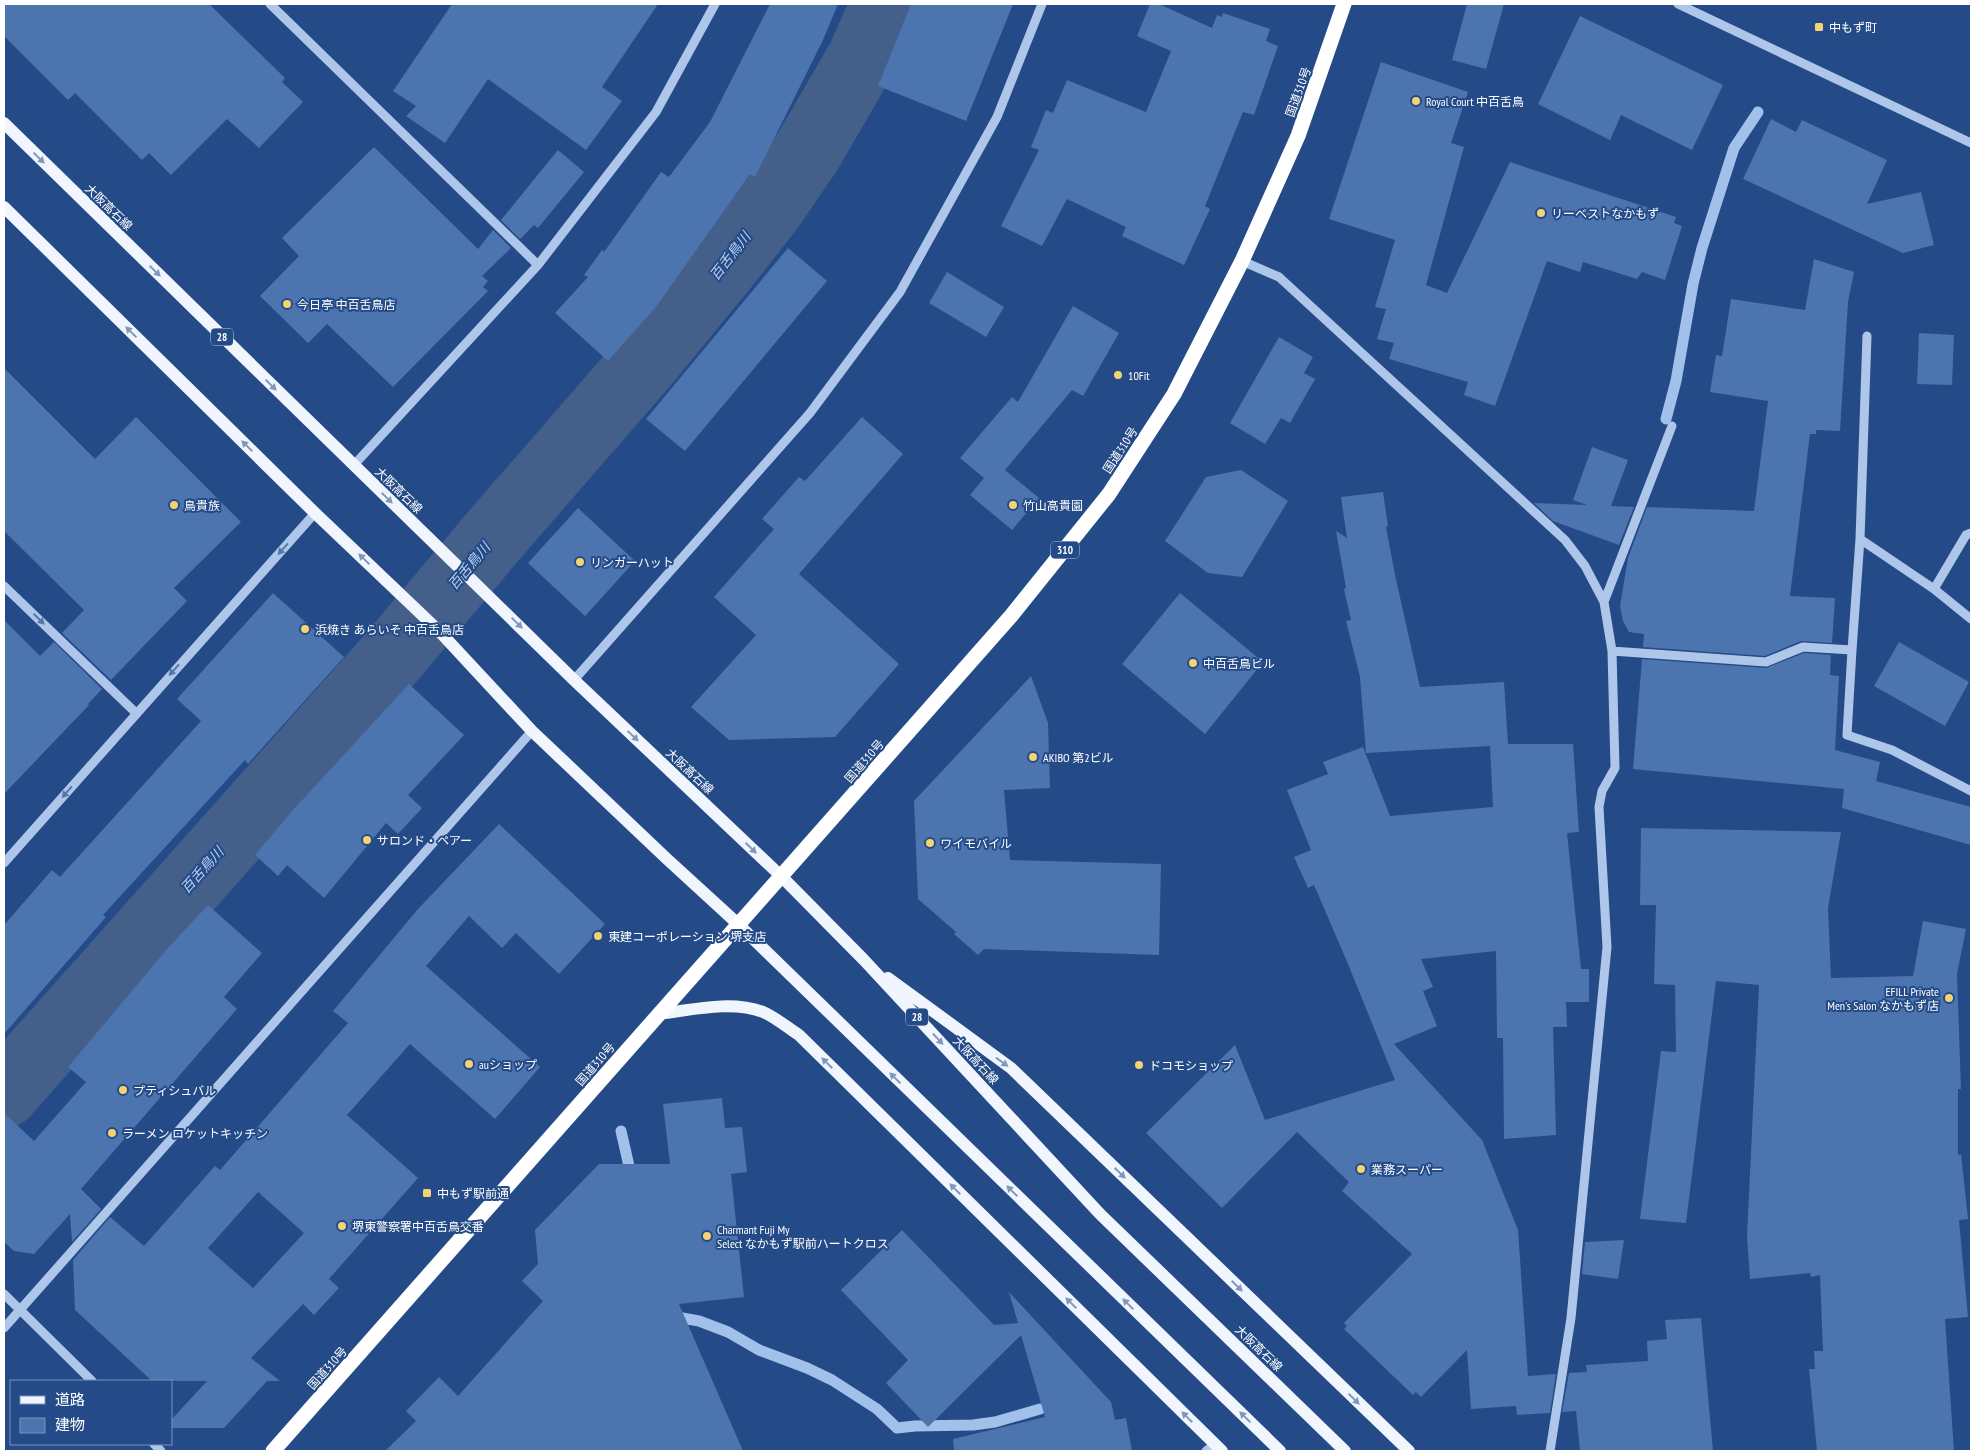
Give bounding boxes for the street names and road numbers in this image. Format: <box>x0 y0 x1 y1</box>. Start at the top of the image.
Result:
street label: 国道310号 <box>1282 65 1314 119</box>
street label: 大阪高石線 <box>82 181 136 233</box>
road number: 28 <box>211 328 233 346</box>
street label: 国道310号 <box>1099 424 1141 476</box>
street label: 大阪高石線 <box>372 464 426 516</box>
road number: 310 <box>1051 542 1079 558</box>
street label: 国道310号 <box>841 736 887 786</box>
street label: 大阪高石線 <box>663 745 717 797</box>
road number: 28 <box>906 1009 928 1026</box>
street label: 大阪高石線 <box>950 1033 1002 1087</box>
street label: 国道310号 <box>572 1039 618 1089</box>
street label: 大阪高石線 <box>1232 1322 1286 1374</box>
street label: 国道310号 <box>304 1344 350 1392</box>

